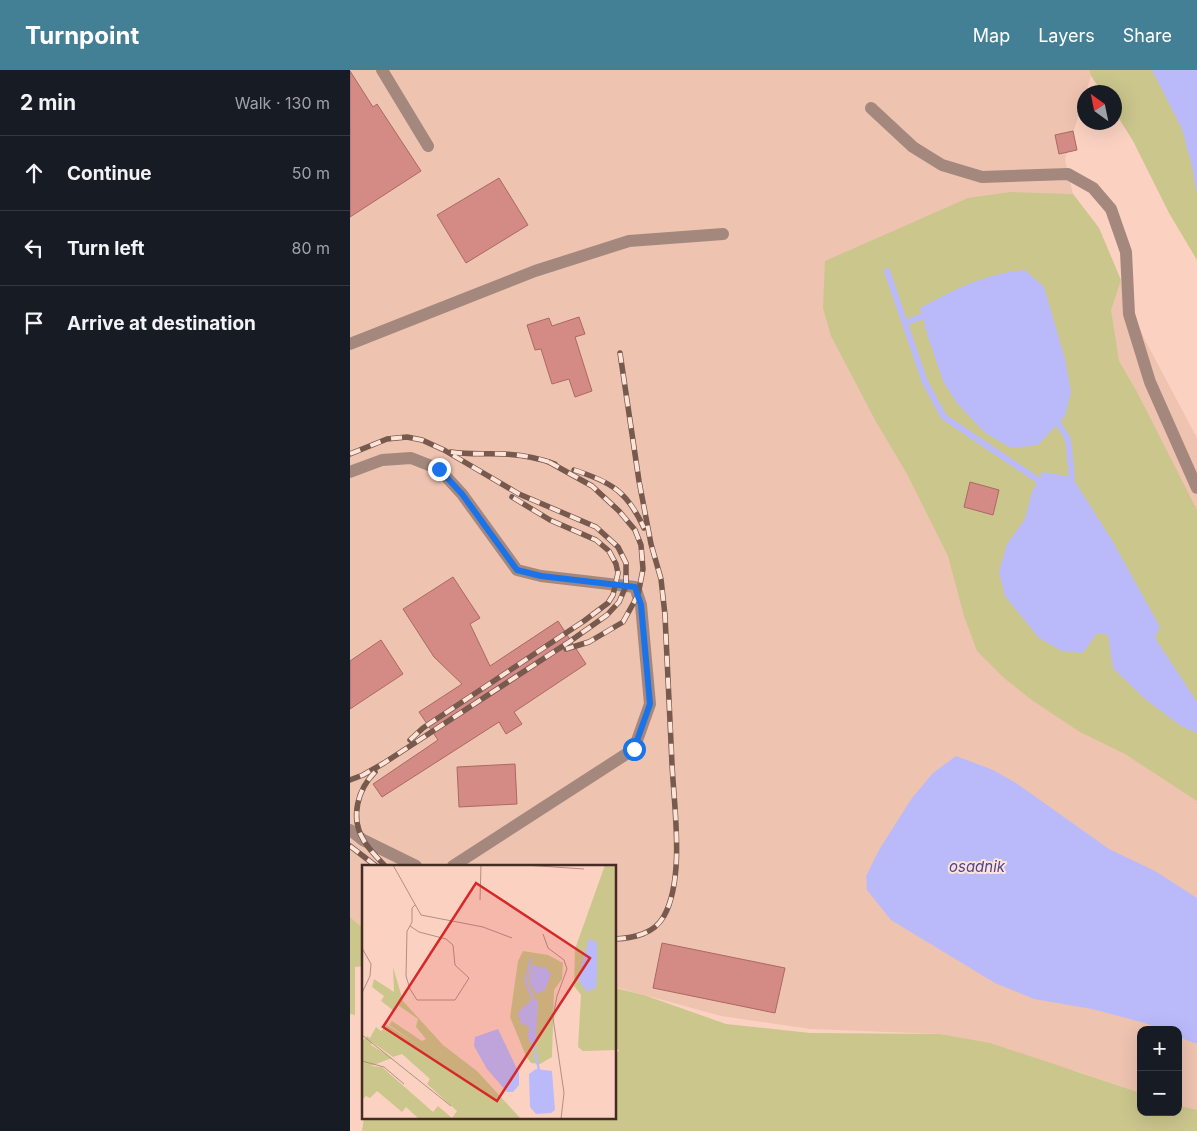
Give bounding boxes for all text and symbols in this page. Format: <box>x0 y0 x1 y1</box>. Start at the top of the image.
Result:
text: Turnpoint <box>25 21 139 50</box>
text: Map <box>973 25 1010 46</box>
text: Layers <box>1038 25 1095 46</box>
text: Share <box>1123 25 1172 46</box>
north arrow <box>1077 85 1122 130</box>
text: 2 min <box>20 90 76 115</box>
text: Walk · 130 m <box>235 93 330 113</box>
icon: ahead <box>20 159 48 187</box>
text: Continue <box>67 162 152 185</box>
text: 50 m <box>292 163 330 183</box>
icon: left <box>20 234 48 262</box>
text: Turn left <box>67 237 145 260</box>
text: 80 m <box>291 238 330 258</box>
icon: arrive <box>20 309 48 337</box>
text: Arrive at destination <box>67 312 256 335</box>
route end <box>428 458 451 481</box>
route start <box>623 738 646 761</box>
water label: osadnik <box>949 857 1006 876</box>
inset map <box>362 865 616 1118</box>
map controls <box>1137 1026 1182 1116</box>
button: + <box>1137 1026 1182 1071</box>
button: − <box>1137 1071 1182 1116</box>

